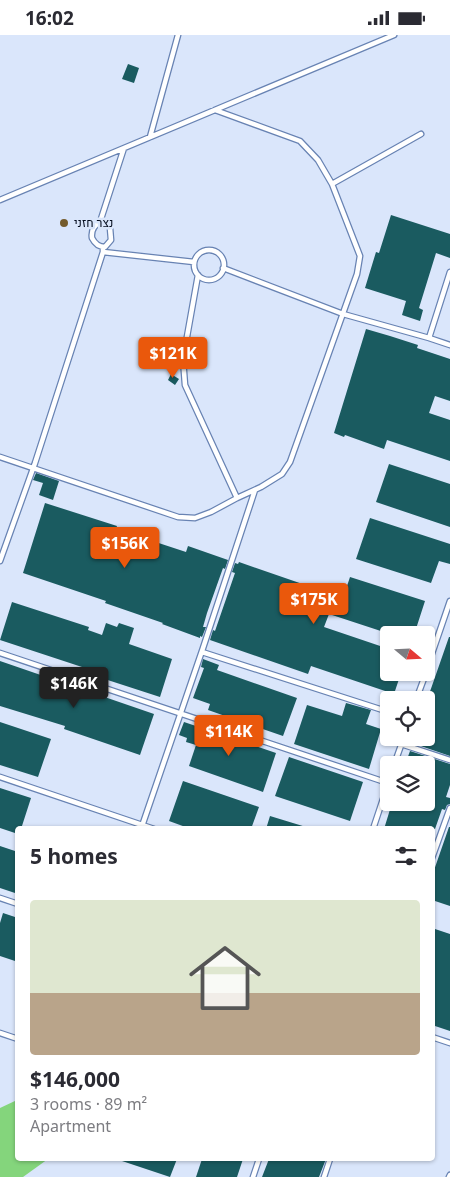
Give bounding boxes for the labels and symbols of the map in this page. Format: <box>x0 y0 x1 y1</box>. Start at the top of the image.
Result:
place label: נצר חזני <box>74 214 113 231</box>
marker: נצר חזני <box>58 217 70 229</box>
pin: $121K <box>138 337 208 379</box>
pin: $156K <box>90 527 160 569</box>
pin: $175K <box>279 583 349 625</box>
north arrow <box>380 626 435 681</box>
pin: $146K <box>39 667 109 709</box>
pin: $114K <box>194 715 264 757</box>

